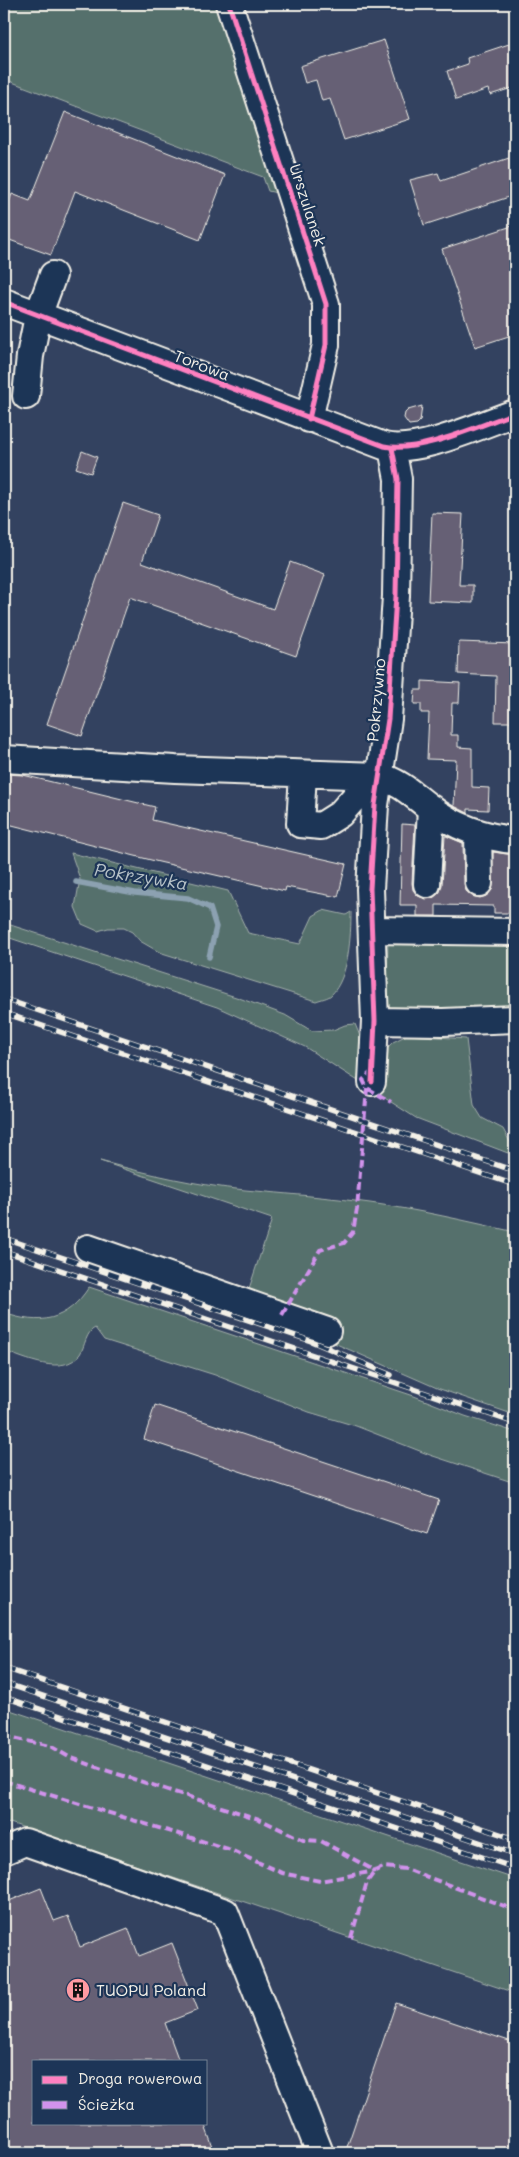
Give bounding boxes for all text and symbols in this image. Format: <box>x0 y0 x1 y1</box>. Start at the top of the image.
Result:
street label: Urszulanek <box>285 161 332 249</box>
street label: Torowa <box>171 344 233 385</box>
street label: Pokrzywno <box>361 657 390 743</box>
water label: Pokrzywka <box>93 857 190 895</box>
building icon: TUOPU Poland <box>65 1977 91 2003</box>
place label: TUOPU Poland <box>96 1979 206 2000</box>
legend <box>32 2060 208 2124</box>
text: Droga rowerowa <box>78 2068 202 2088</box>
text: Ścieżka <box>78 2094 135 2114</box>

